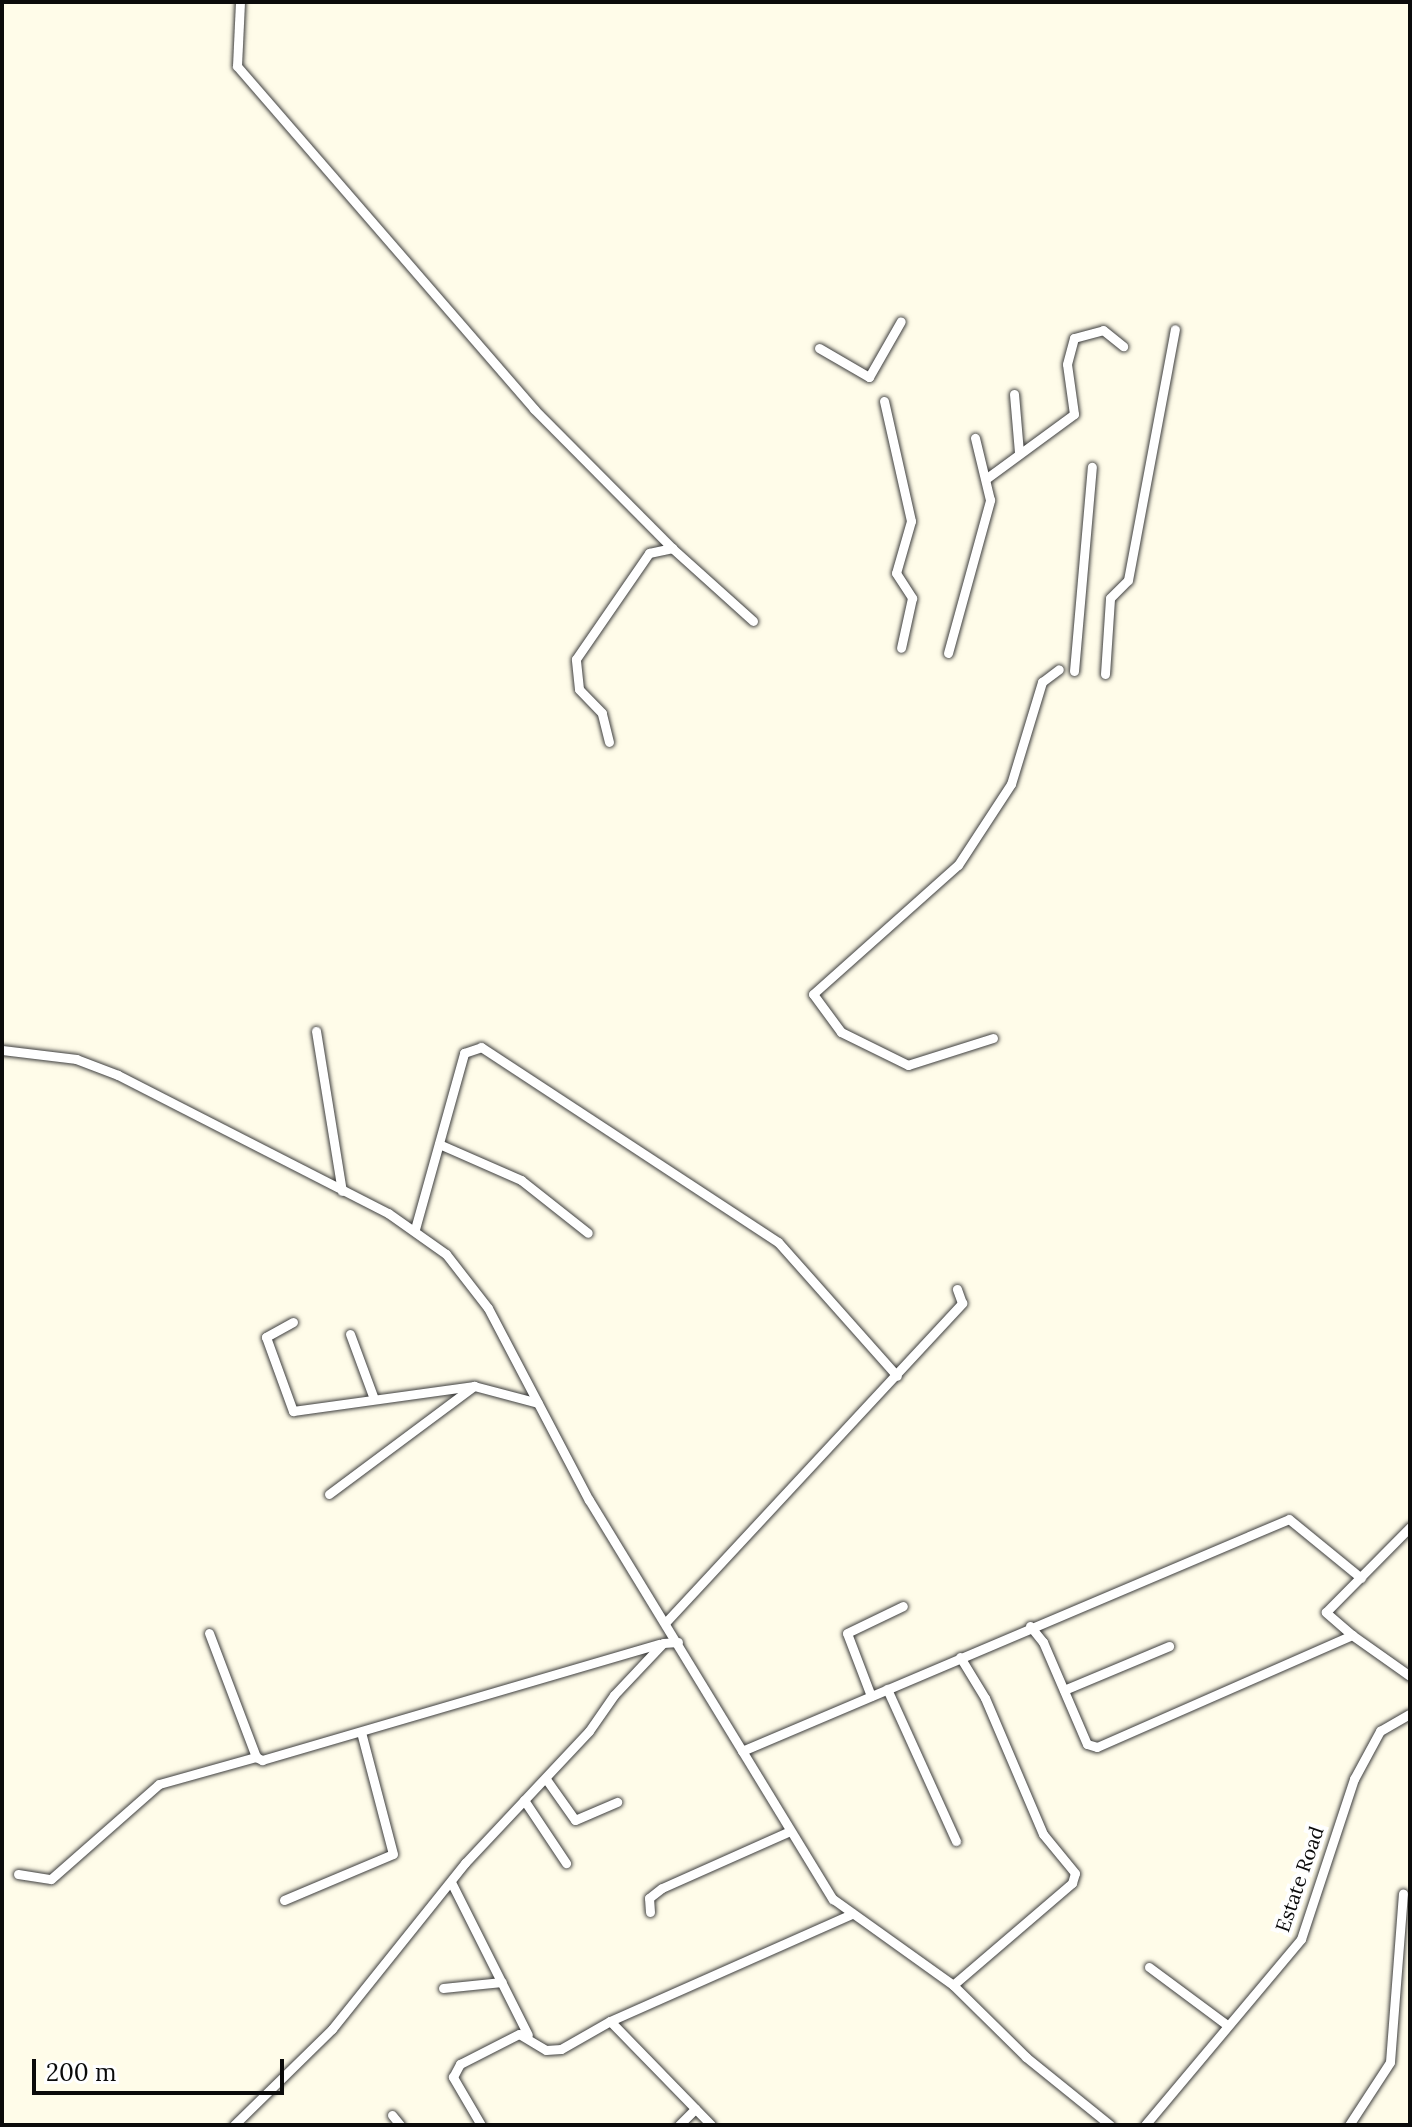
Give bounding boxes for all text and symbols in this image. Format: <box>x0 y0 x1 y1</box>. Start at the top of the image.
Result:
street label: Estate Road <box>1270 1823 1328 1935</box>
scale bar <box>36 2043 288 2093</box>
text: 200 m <box>46 2057 116 2088</box>

